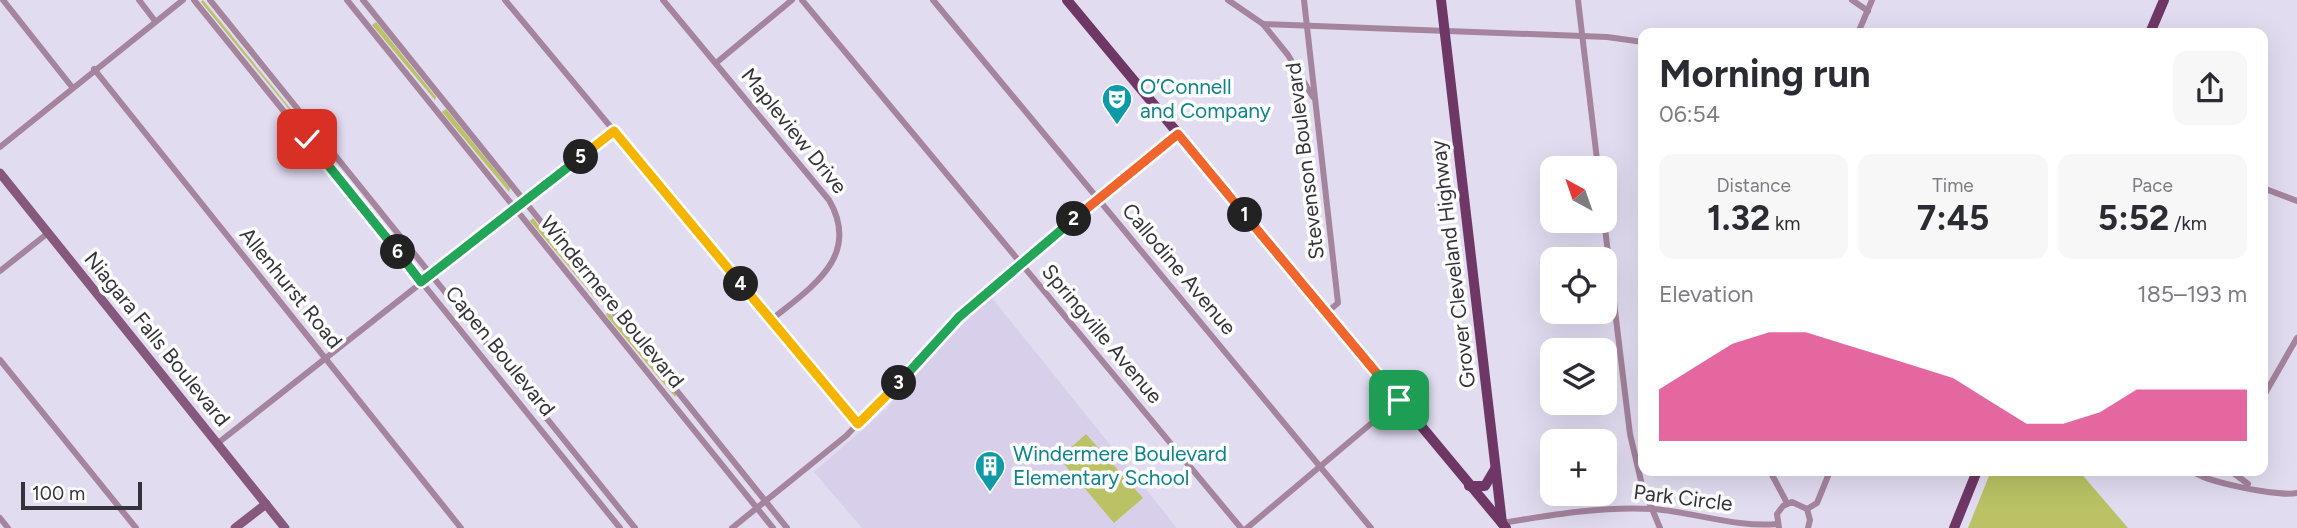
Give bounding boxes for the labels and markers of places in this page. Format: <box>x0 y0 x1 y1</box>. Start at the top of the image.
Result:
place label: O’Connell and Company <box>1140 74 1271 123</box>
theatre icon: O’Connell and Company <box>1100 82 1134 126</box>
pin <box>277 109 337 169</box>
pin: 5 <box>564 140 598 174</box>
pin: 1 <box>1228 198 1262 232</box>
pin: 2 <box>1056 202 1092 236</box>
pin: 6 <box>380 234 416 270</box>
pin: 4 <box>724 266 758 302</box>
pin: 3 <box>881 366 916 400</box>
pin <box>1369 370 1429 430</box>
place label: Windermere Boulevard Elementary School <box>1013 441 1227 490</box>
building icon: Windermere Boulevard Elementary School <box>973 449 1007 493</box>

